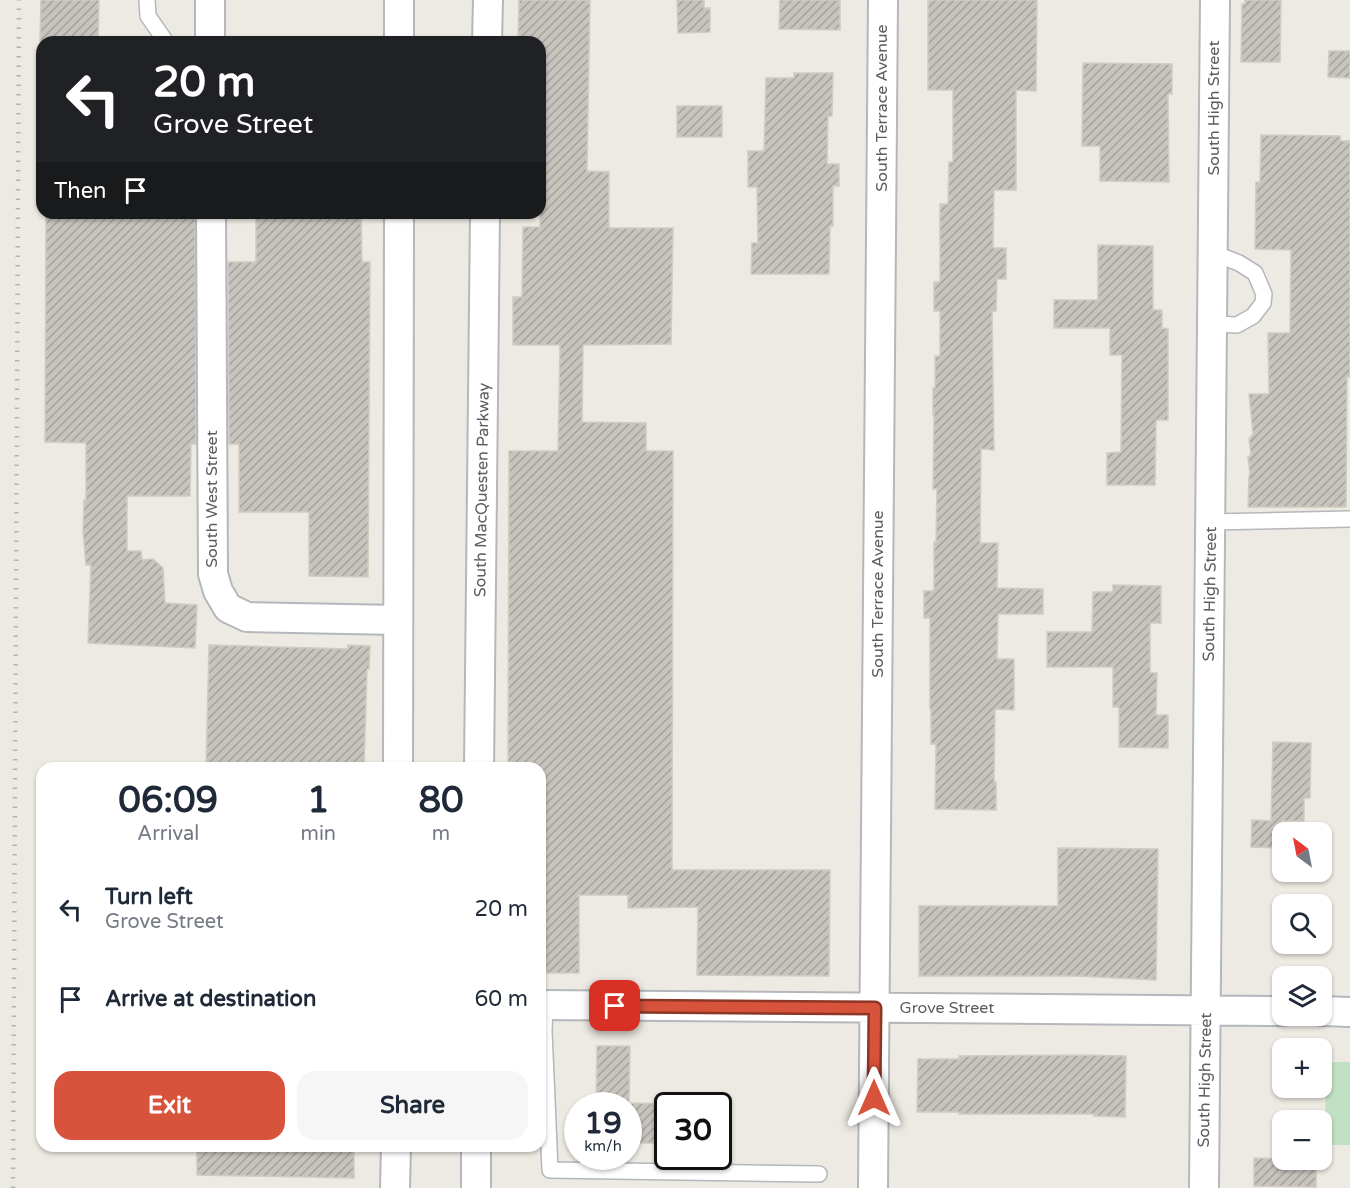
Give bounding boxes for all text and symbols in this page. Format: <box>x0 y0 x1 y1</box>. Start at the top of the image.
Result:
street label: South Terrace Avenue <box>872 24 892 192</box>
street label: South High Street <box>1204 41 1224 175</box>
text: 20 m <box>153 57 255 108</box>
icon: left <box>54 60 132 138</box>
text: Grove Street <box>153 108 313 141</box>
icon: arrive <box>119 174 152 207</box>
text: Then <box>54 178 107 204</box>
street label: South MacQuesten Parkway <box>470 382 494 597</box>
street label: South West Street <box>202 430 222 568</box>
street label: South Terrace Avenue <box>868 510 888 678</box>
street label: South High Street <box>1199 526 1221 662</box>
text: 06:09 <box>118 779 218 822</box>
text: 1 <box>307 779 330 822</box>
text: 80 <box>418 779 464 822</box>
text: Arrival <box>137 822 199 846</box>
text: min <box>301 822 336 846</box>
text: m <box>432 822 450 846</box>
north arrow <box>1272 822 1332 882</box>
map controls <box>1272 822 1332 1170</box>
text: Turn left <box>105 884 193 910</box>
icon: left <box>54 893 87 926</box>
button: search <box>1272 894 1332 954</box>
text: 20 m <box>474 896 528 922</box>
text: Grove Street <box>105 910 224 934</box>
button: layers <box>1272 966 1332 1026</box>
pin <box>589 980 640 1031</box>
icon: arrive <box>54 983 87 1016</box>
text: Arrive at destination <box>105 986 316 1012</box>
text: 60 m <box>474 986 528 1012</box>
icon: arrive <box>598 989 631 1022</box>
street label: Grove Street <box>900 998 994 1018</box>
street label: South High Street <box>1194 1012 1216 1148</box>
button: + <box>1272 1038 1332 1098</box>
position arrow <box>842 1066 906 1130</box>
button: Exit <box>54 1071 285 1140</box>
button: Share <box>297 1071 528 1140</box>
speed limit sign: 30 <box>654 1092 732 1170</box>
text: 19 <box>584 1105 622 1142</box>
button: − <box>1272 1110 1332 1170</box>
text: km/h <box>584 1137 622 1155</box>

